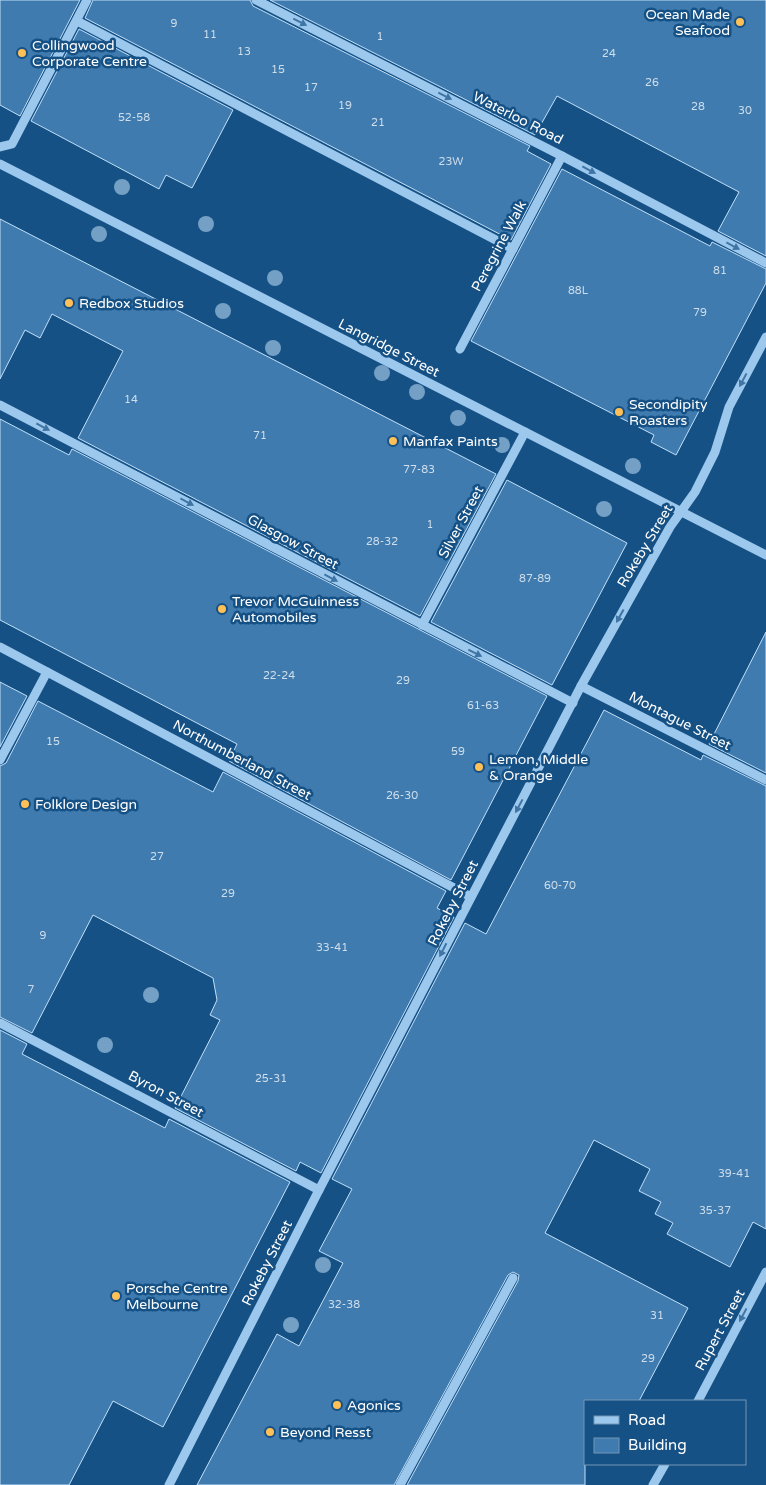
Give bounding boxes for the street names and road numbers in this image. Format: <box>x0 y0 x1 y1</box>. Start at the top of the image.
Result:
street label: Waterloo Road <box>470 88 566 148</box>
street label: Peregrine Walk <box>468 197 530 294</box>
street label: Langridge Street <box>336 315 443 381</box>
street label: Silver Street <box>435 482 488 561</box>
street label: Rokeby Street <box>614 501 677 591</box>
street label: Glasgow Street <box>245 511 342 573</box>
street label: Montague Street <box>626 688 734 754</box>
street label: Northumberland Street <box>170 716 315 804</box>
street label: Rokeby Street <box>424 857 482 949</box>
street label: Byron Street <box>125 1067 207 1121</box>
street label: Rokeby Street <box>238 1217 296 1309</box>
street label: Rupert Street <box>691 1286 749 1374</box>

